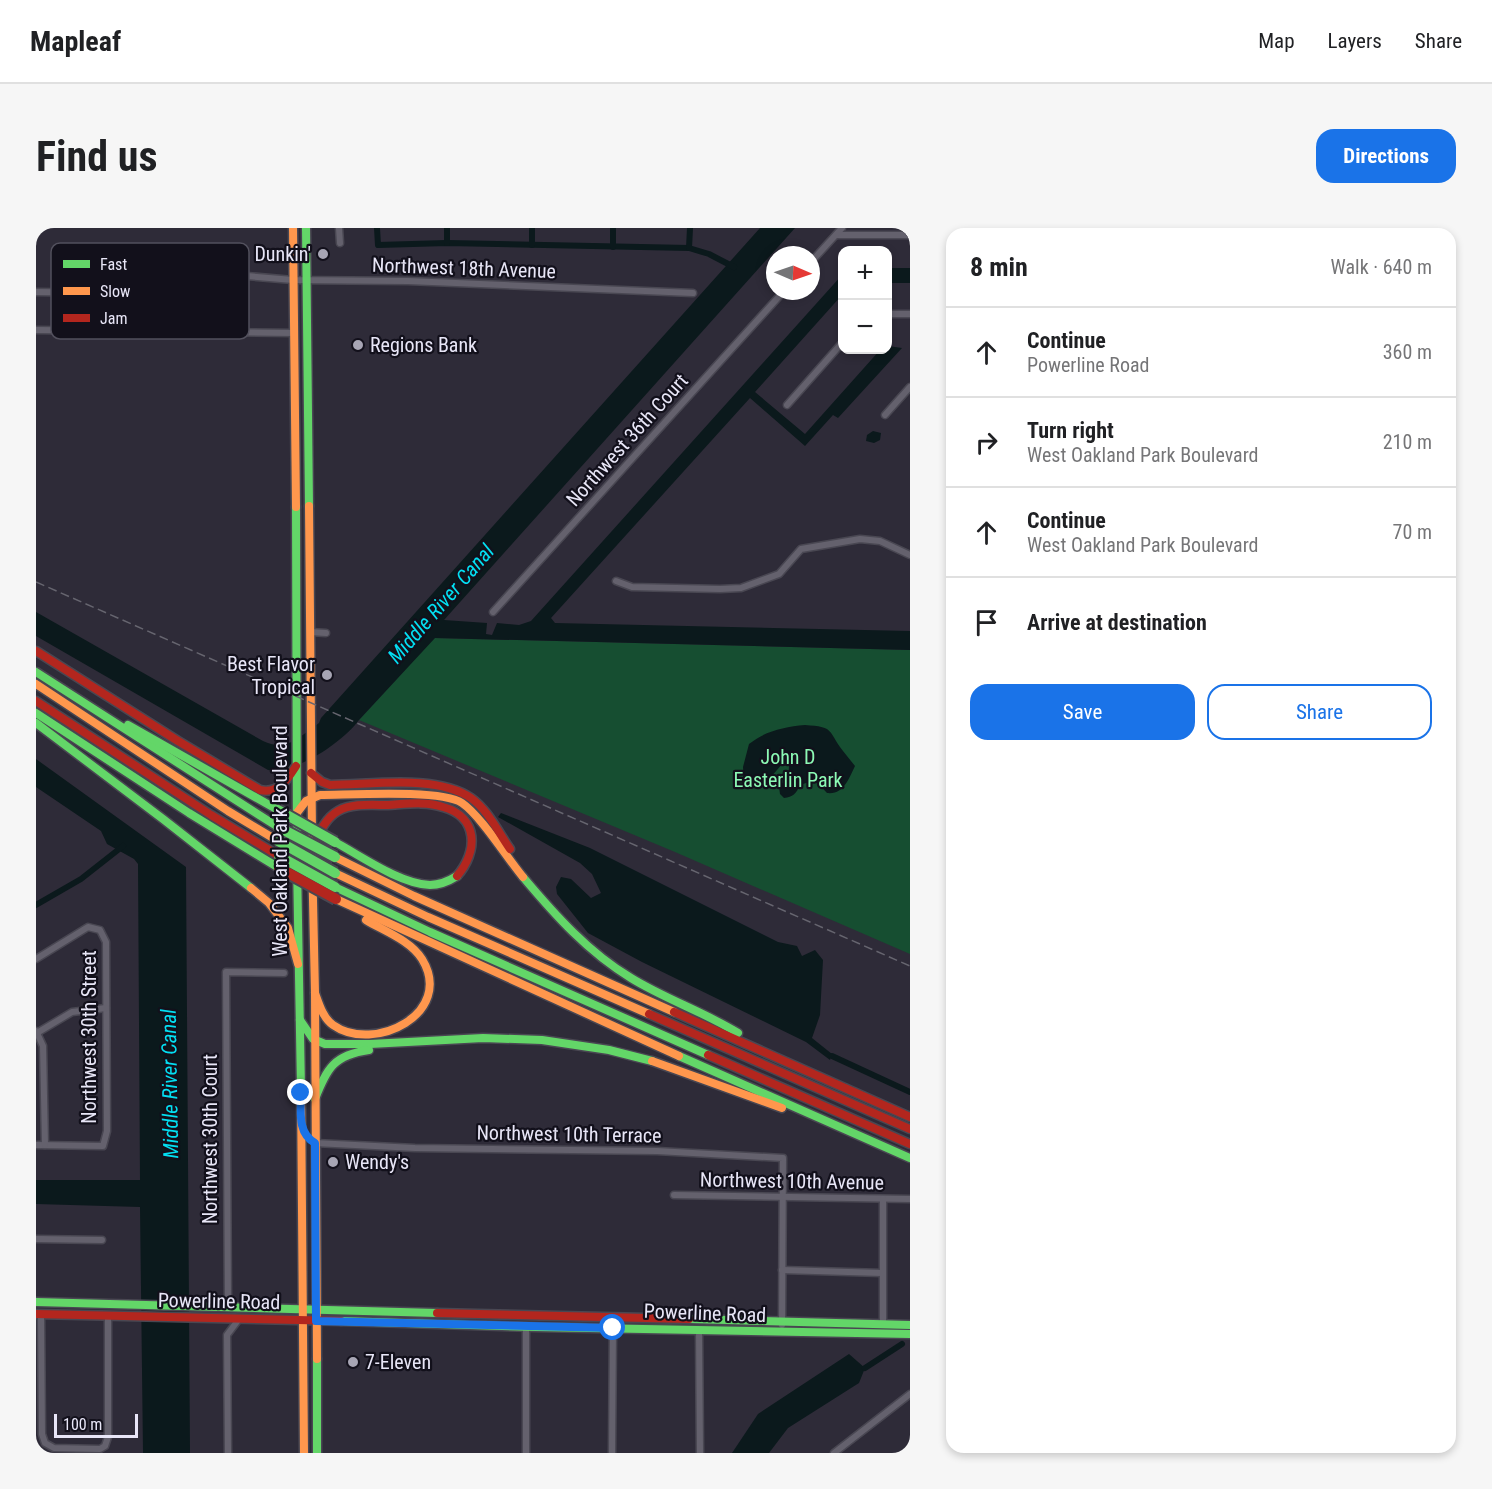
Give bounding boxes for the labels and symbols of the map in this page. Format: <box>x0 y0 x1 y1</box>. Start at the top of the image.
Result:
place label: Dunkin' <box>254 242 311 266</box>
legend <box>51 243 249 339</box>
north arrow <box>766 246 820 300</box>
marker: Dunkin' <box>316 247 330 261</box>
street label: Northwest 18th Avenue <box>372 253 556 283</box>
text: Fast <box>100 255 127 274</box>
text: Slow <box>100 282 130 301</box>
text: Jam <box>100 309 127 328</box>
place label: Regions Bank <box>370 333 477 357</box>
marker: Regions Bank <box>351 338 365 352</box>
street label: Northwest 36th Court <box>561 369 693 511</box>
water label: Middle River Canal <box>383 539 499 668</box>
place label: Best Flavor Tropical <box>227 652 315 699</box>
marker: Best Flavor Tropical <box>320 668 334 682</box>
street label: West Oakland Park Boulevard <box>268 725 292 957</box>
park label: John D Easterlin Park <box>733 745 843 792</box>
street label: Northwest 30th Street <box>77 950 101 1124</box>
water label: Middle River Canal <box>157 1009 183 1159</box>
street label: Northwest 30th Court <box>198 1054 222 1224</box>
route end <box>287 1079 313 1105</box>
street label: Northwest 10th Terrace <box>476 1120 662 1148</box>
place label: Wendy's <box>345 1150 409 1174</box>
marker: Wendy's <box>326 1155 340 1169</box>
street label: Northwest 10th Avenue <box>700 1167 884 1195</box>
street label: Powerline Road <box>158 1288 280 1314</box>
street label: Powerline Road <box>643 1299 767 1327</box>
route start <box>599 1314 625 1340</box>
place label: 7-Eleven <box>365 1350 431 1374</box>
marker: 7-Eleven <box>346 1355 360 1369</box>
scale bar <box>54 1411 138 1438</box>

